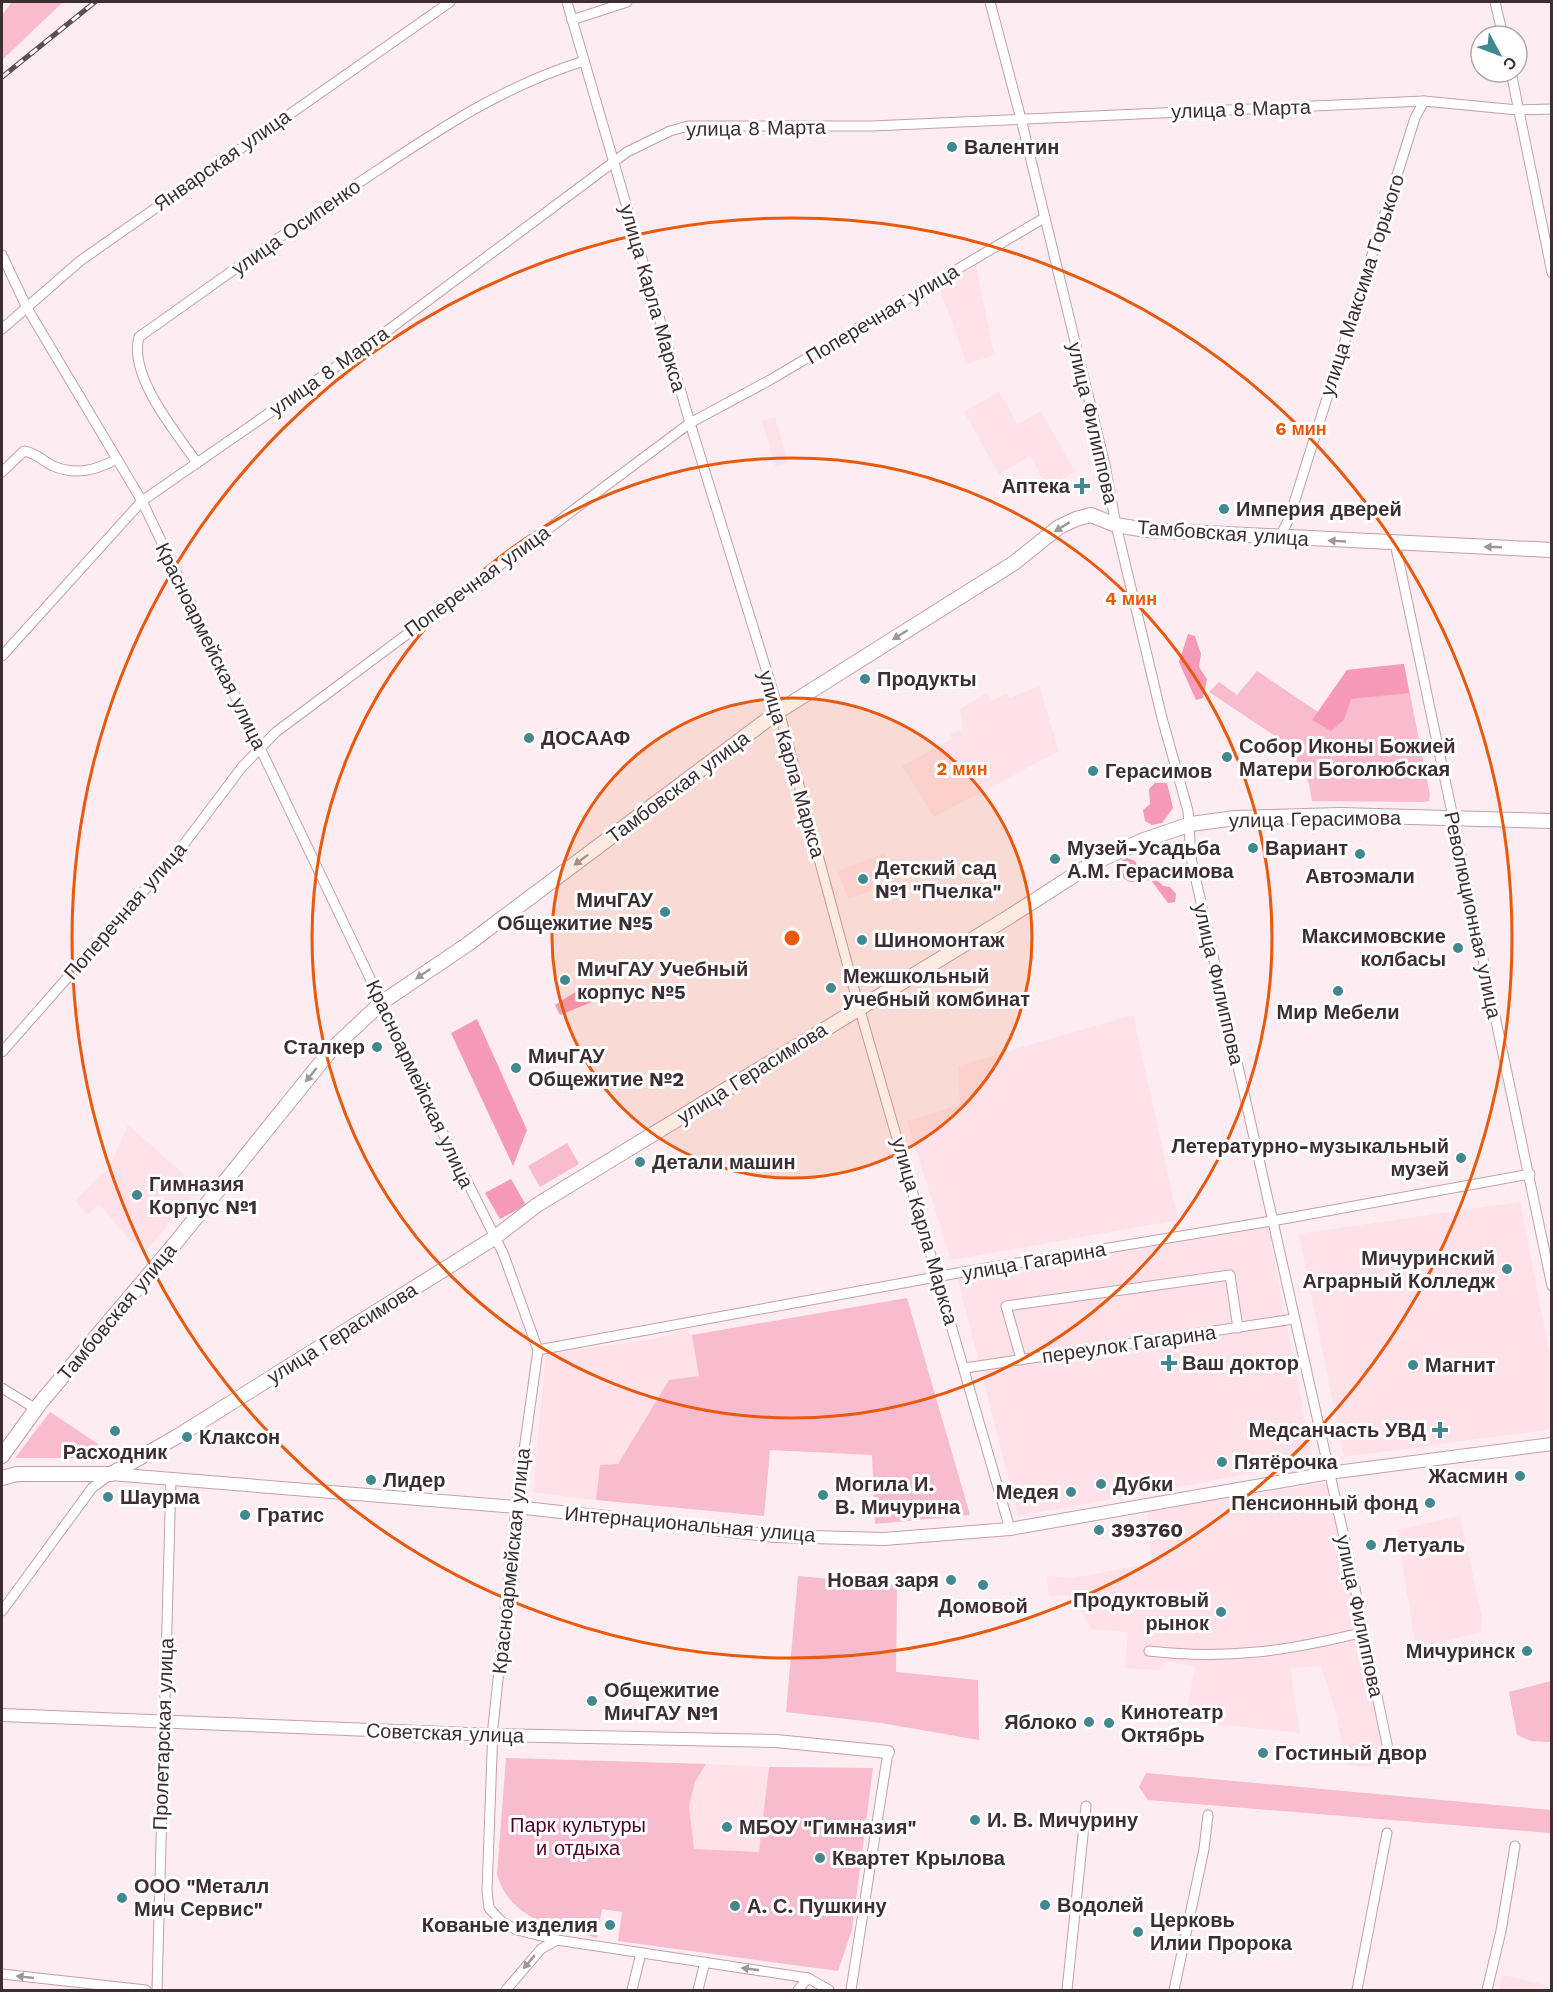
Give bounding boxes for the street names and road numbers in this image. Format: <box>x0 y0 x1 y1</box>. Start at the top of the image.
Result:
street label: улица 8 Марта <box>1171 95 1312 123</box>
street label: Январская улица <box>149 103 296 216</box>
street label: улица 8 Марта <box>686 115 827 141</box>
street label: улица Максима Горького <box>1315 171 1409 399</box>
street label: улица Осипенко <box>227 174 365 280</box>
street label: улица Карла Маркса <box>615 202 691 395</box>
street label: Поперечная улица <box>801 258 964 369</box>
street label: улица 8 Марта <box>265 321 394 421</box>
street label: улица Филиппова <box>1063 340 1123 507</box>
street label: Тамбовская улица <box>1136 515 1310 551</box>
street label: Поперечная улица <box>399 520 555 642</box>
street label: Красноармейская улица <box>150 539 272 754</box>
street label: улица Карла Маркса <box>754 668 830 861</box>
street label: Тамбовская улица <box>602 725 755 848</box>
street label: улица Герасимова <box>1229 805 1402 833</box>
street label: Революционная улица <box>1439 809 1507 1022</box>
street label: Поперечная улица <box>59 837 192 985</box>
street label: улица Филиппова <box>1189 901 1249 1068</box>
street label: Красноармейская улица <box>361 976 479 1193</box>
street label: улица Герасимова <box>673 1017 832 1129</box>
street label: улица Карла Маркса <box>887 1135 963 1328</box>
street label: улица Гагарина <box>960 1236 1108 1285</box>
street label: Тамбовская улица <box>53 1238 182 1386</box>
street label: улица Герасимова <box>263 1277 422 1389</box>
street label: переулок Гагарина <box>1040 1320 1218 1368</box>
street label: Красноармейская улица <box>487 1446 535 1675</box>
street label: Интернациональная улица <box>564 1501 817 1547</box>
street label: улица Филиппова <box>1331 1533 1389 1700</box>
street label: Пролетарская улица <box>148 1637 178 1831</box>
street label: Советская улица <box>365 1718 525 1748</box>

